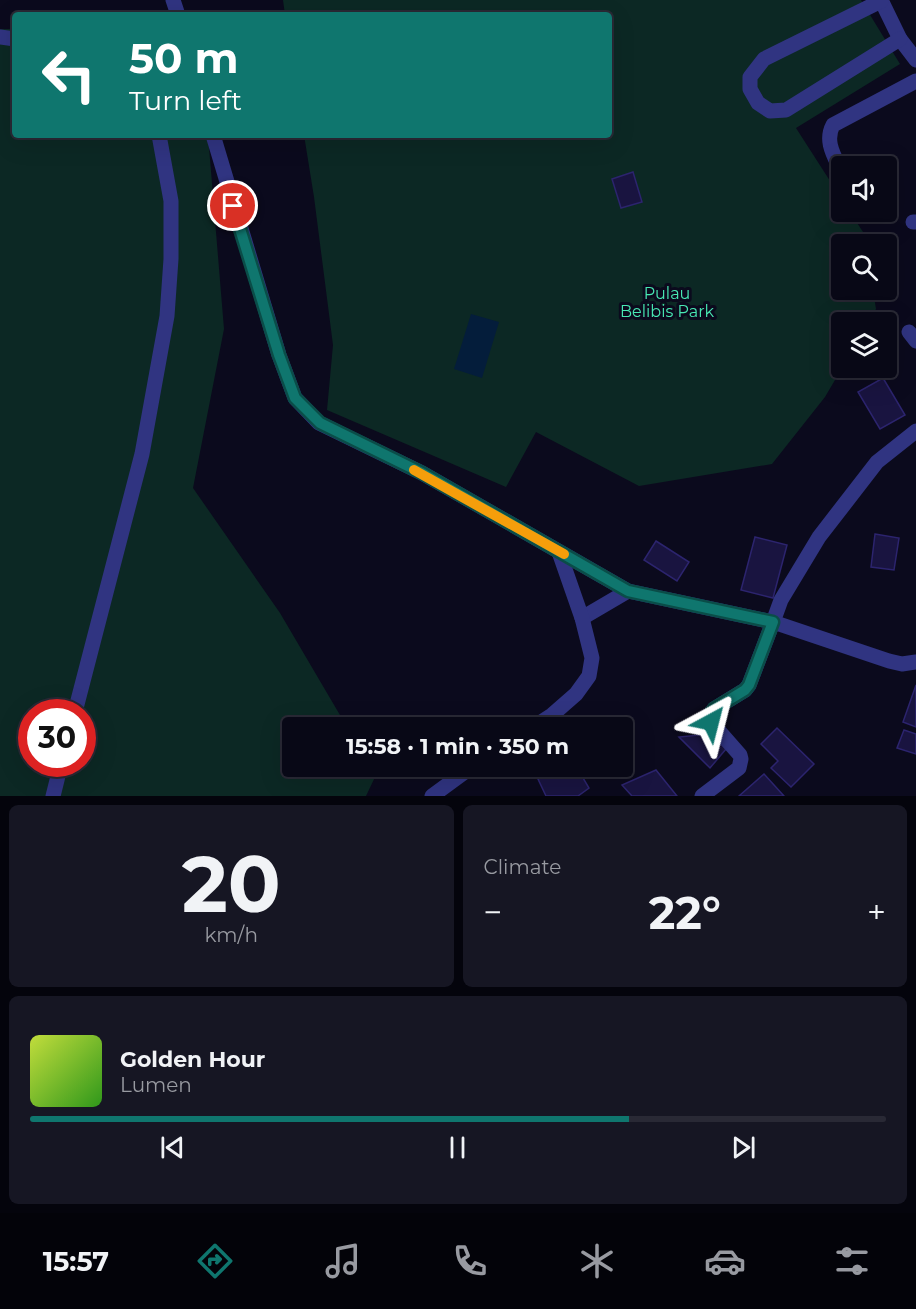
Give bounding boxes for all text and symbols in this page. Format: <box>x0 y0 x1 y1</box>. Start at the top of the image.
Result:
text: 50 m <box>129 32 238 84</box>
icon: left <box>30 36 108 114</box>
text: Turn left <box>129 84 242 117</box>
map controls <box>831 156 897 378</box>
button: sound <box>831 156 897 222</box>
pin <box>207 180 258 231</box>
icon: arrive <box>216 189 249 222</box>
button: search <box>831 234 897 300</box>
park label: Pulau Belibis Park <box>620 284 714 321</box>
button: layers <box>831 312 897 378</box>
position arrow <box>679 690 743 754</box>
speed limit sign: 30 <box>18 699 96 777</box>
text: 15:58 · 1 min · 350 m <box>346 733 569 760</box>
text: 20 <box>182 836 281 932</box>
text: Climate <box>484 855 561 879</box>
text: 22° <box>649 885 721 940</box>
text: − <box>484 892 502 932</box>
text: + <box>867 892 886 932</box>
text: km/h <box>205 923 258 947</box>
text: Golden Hour <box>120 1046 265 1073</box>
text: Lumen <box>120 1073 192 1097</box>
icon: previous <box>156 1131 189 1164</box>
icon: pause <box>441 1131 474 1164</box>
icon: next <box>727 1131 760 1164</box>
icon: directions <box>194 1240 236 1282</box>
icon: music <box>322 1240 364 1282</box>
icon: phone <box>449 1240 491 1282</box>
icon: climate <box>576 1240 618 1282</box>
icon: car <box>704 1240 746 1282</box>
icon: filters <box>831 1240 873 1282</box>
text: 15:57 <box>43 1245 109 1278</box>

